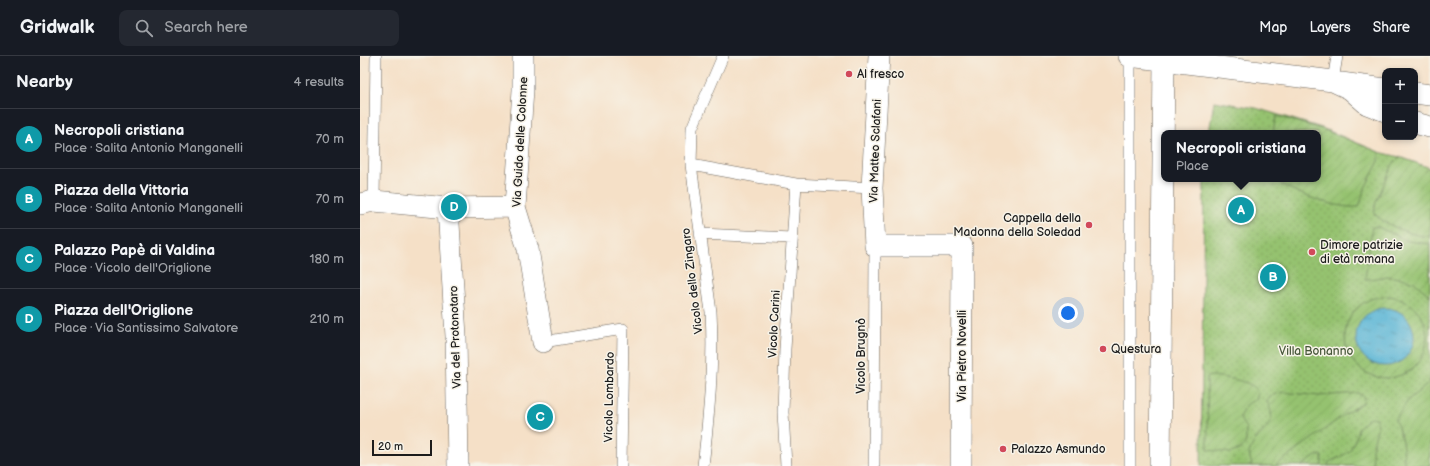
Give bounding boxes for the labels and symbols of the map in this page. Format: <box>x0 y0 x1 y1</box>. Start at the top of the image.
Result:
place label: Al fresco <box>857 67 904 82</box>
marker: Al fresco <box>844 69 854 79</box>
street label: Via Guido delle Colonne <box>510 76 531 208</box>
street label: Via Matteo Sclafani <box>866 99 885 203</box>
pin: D <box>441 192 467 222</box>
pin: A <box>1228 195 1254 225</box>
place label: Cappella della Madonna della Soledad <box>953 211 1081 240</box>
marker: Cappella della Madonna della Soledad <box>1084 220 1094 230</box>
street label: Vicolo dello Zingaro <box>679 227 706 335</box>
place label: Dimore patrizie di età romana <box>1320 238 1403 267</box>
marker: Dimore patrizie di età romana <box>1307 247 1317 257</box>
pin: B <box>1260 262 1286 292</box>
street label: Via del Protonotaro <box>446 285 465 389</box>
street label: Vicolo Carini <box>765 289 784 358</box>
your location <box>1058 303 1078 323</box>
street label: Via Pietro Novelli <box>955 310 970 402</box>
street label: Vicolo Brugnò <box>854 318 869 394</box>
place label: Questura <box>1111 342 1161 357</box>
marker: Questura <box>1098 344 1108 354</box>
park label: Villa Bonanno <box>1279 344 1353 359</box>
street label: Vicolo Lombardo <box>601 351 618 443</box>
pin: C <box>527 402 553 432</box>
scale bar <box>372 438 432 457</box>
place label: Palazzo Asmundo <box>1011 442 1106 457</box>
marker: Palazzo Asmundo <box>998 444 1008 454</box>

